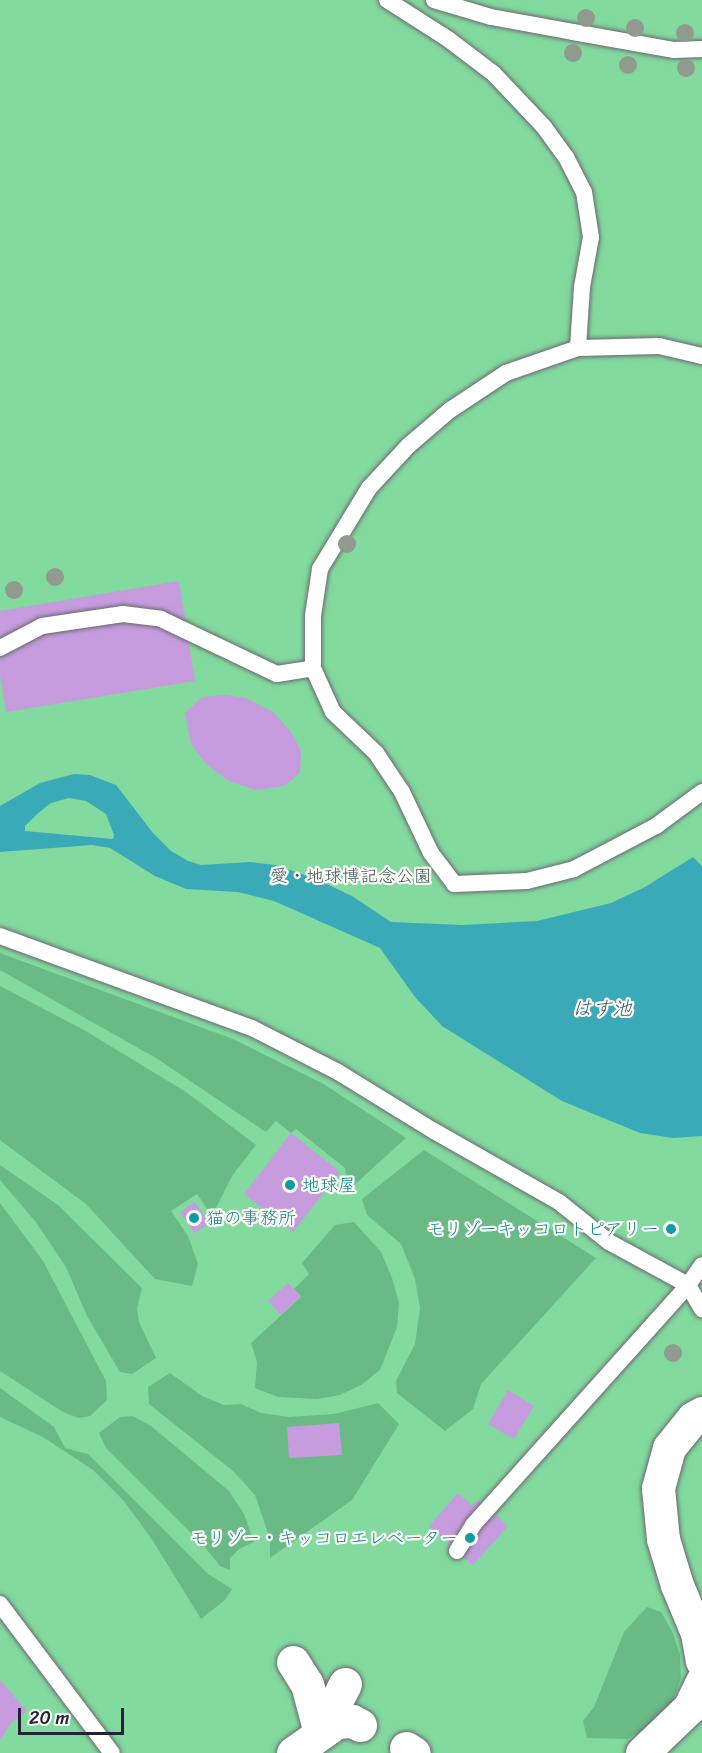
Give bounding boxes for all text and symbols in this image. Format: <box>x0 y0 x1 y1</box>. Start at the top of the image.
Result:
park label: 愛・地球博記念公園 <box>270 865 432 887</box>
water label: はす池 <box>572 996 632 1020</box>
place label: 地球屋 <box>302 1174 356 1196</box>
marker: 地球屋 <box>283 1178 297 1192</box>
place label: 猫の事務所 <box>206 1207 296 1229</box>
marker: 猫の事務所 <box>187 1211 201 1225</box>
place label: モリゾーキッコロトピアリー <box>426 1218 659 1240</box>
marker: モリゾーキッコロトピアリー <box>664 1222 678 1236</box>
place label: モリゾー・キッコロエレベーター <box>189 1527 458 1549</box>
marker: モリゾー・キッコロエレベーター <box>463 1531 477 1545</box>
scale bar <box>21 1696 128 1734</box>
text: 20 m <box>29 1702 69 1734</box>

